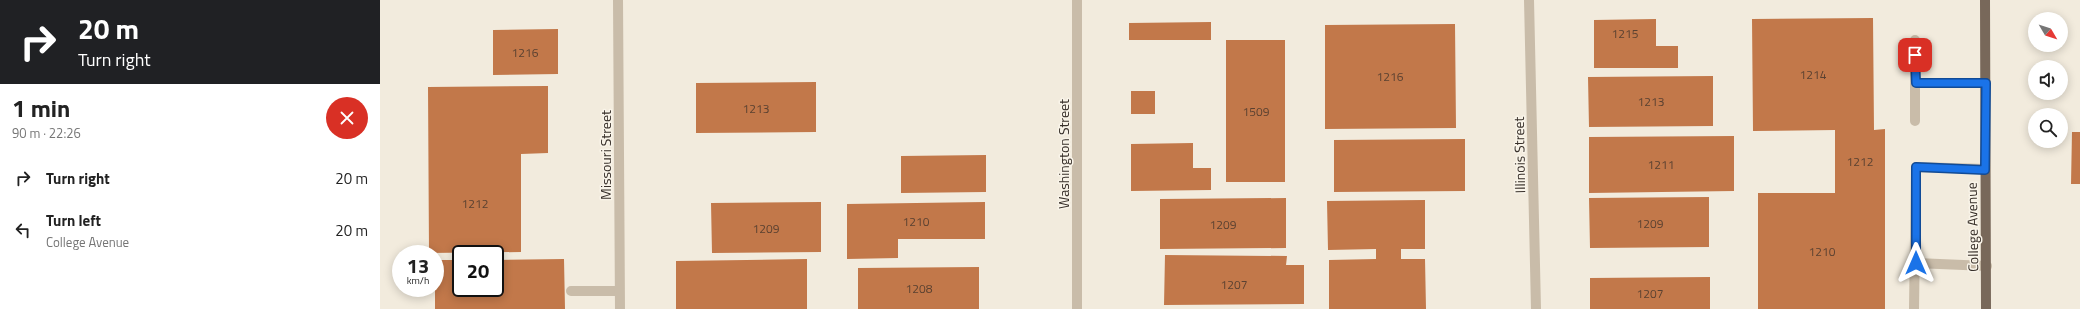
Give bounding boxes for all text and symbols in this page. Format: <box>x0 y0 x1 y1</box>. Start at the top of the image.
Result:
text: 20 m <box>78 7 139 50</box>
north arrow <box>2028 12 2068 52</box>
map controls <box>2028 12 2068 148</box>
icon: right <box>12 16 64 68</box>
house number: 1215 <box>1612 24 1639 43</box>
pin <box>1898 38 1932 72</box>
house number: 1216 <box>512 43 539 62</box>
icon: arrive <box>1904 44 1926 66</box>
text: Turn right <box>78 46 151 73</box>
button: sound <box>2028 60 2068 100</box>
house number: 1214 <box>1800 65 1827 84</box>
house number: 1216 <box>1377 67 1404 86</box>
text: 1 min <box>12 90 70 126</box>
house number: 1213 <box>1638 92 1664 111</box>
button: close <box>326 97 368 139</box>
house number: 1213 <box>743 99 769 118</box>
street label: Washington Street <box>1053 99 1074 209</box>
house number: 1509 <box>1243 102 1270 121</box>
button: search <box>2028 108 2068 148</box>
street label: Missouri Street <box>595 110 616 200</box>
street label: Illinois Street <box>1508 116 1530 193</box>
text: 90 m · 22:26 <box>12 123 81 143</box>
house number: 1212 <box>1847 152 1873 171</box>
house number: 1211 <box>1648 155 1674 174</box>
icon: right <box>12 167 34 189</box>
text: Turn right <box>46 167 110 190</box>
text: 20 m <box>335 167 368 190</box>
street label: College Avenue <box>1961 182 1983 272</box>
house number: 1212 <box>462 194 488 213</box>
text: Turn left <box>46 209 101 232</box>
house number: 1210 <box>903 212 930 231</box>
house number: 1209 <box>1637 214 1664 233</box>
house number: 1209 <box>1210 215 1237 234</box>
icon: left <box>12 219 34 241</box>
text: 20 m <box>335 219 368 242</box>
house number: 1209 <box>753 219 780 238</box>
text: College Avenue <box>46 232 129 252</box>
house number: 1210 <box>1809 242 1836 261</box>
position arrow <box>1895 242 1937 284</box>
speed limit sign: 20 <box>452 245 504 297</box>
text: 13 <box>407 250 429 281</box>
text: km/h <box>407 273 429 288</box>
house number: 1207 <box>1221 275 1247 294</box>
house number: 1208 <box>906 279 933 298</box>
house number: 1207 <box>1637 284 1663 303</box>

